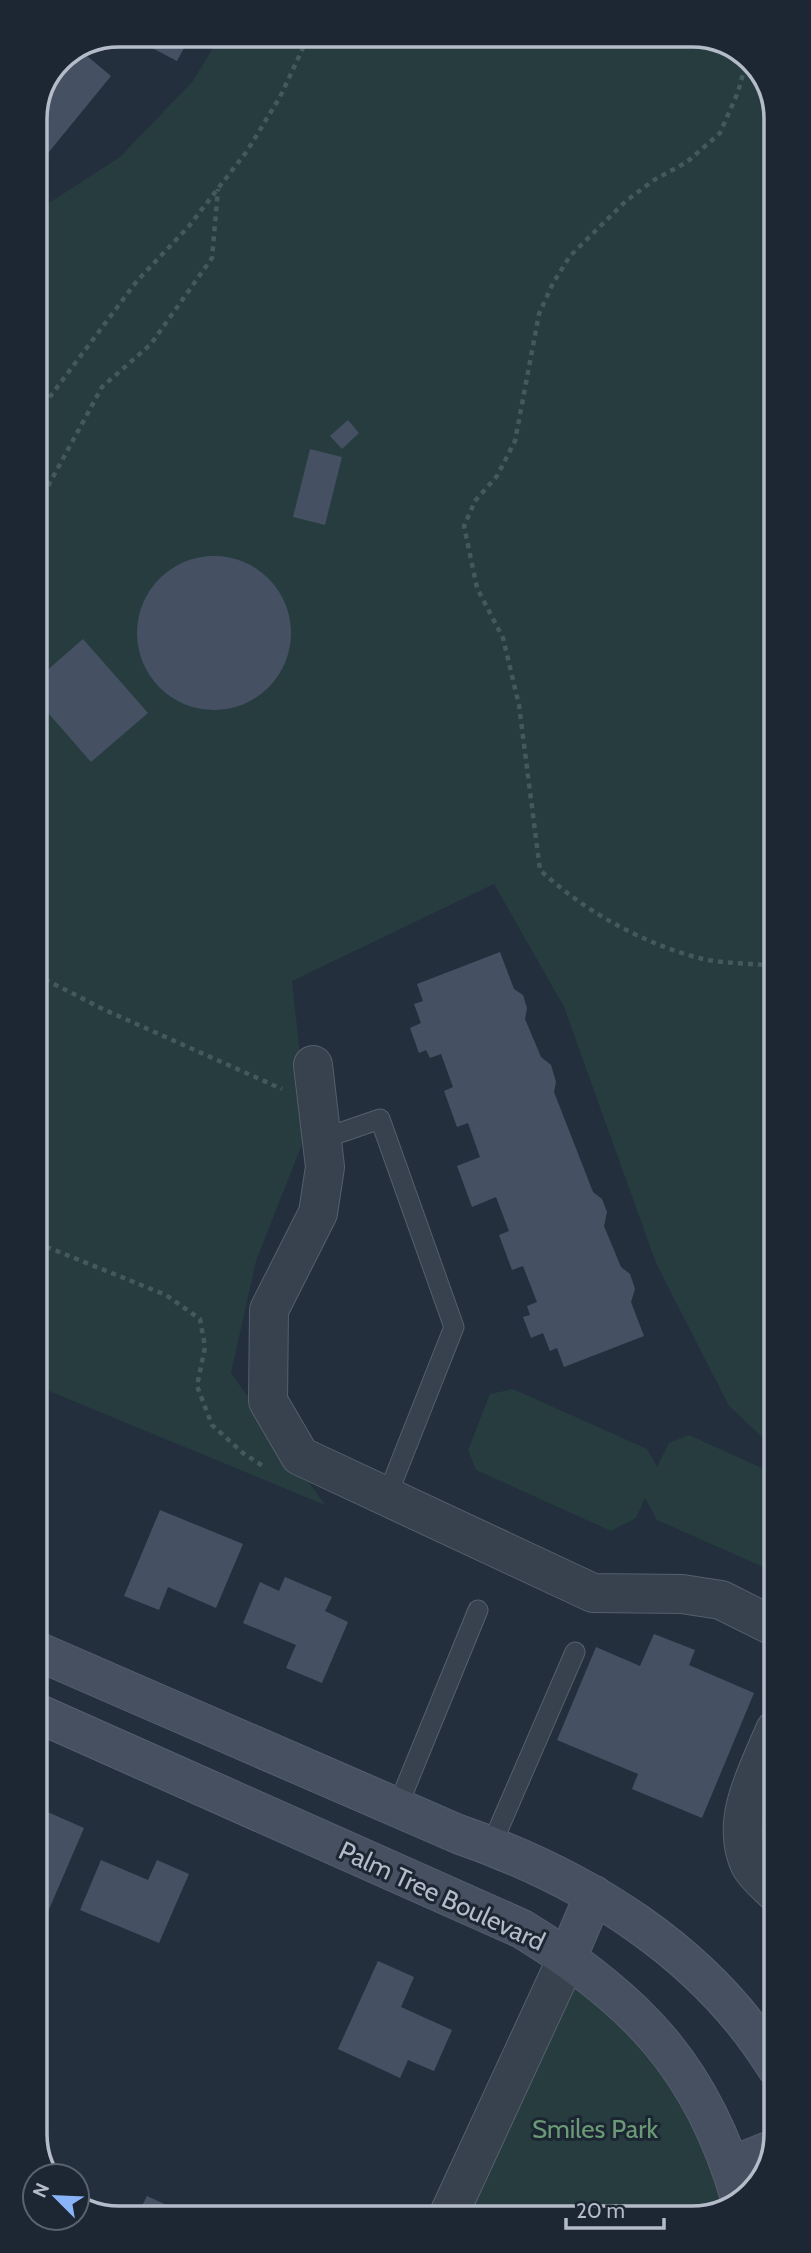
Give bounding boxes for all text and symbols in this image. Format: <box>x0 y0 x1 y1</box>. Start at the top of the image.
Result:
street label: Palm Tree Boulevard <box>334 1834 550 1958</box>
park label: Smiles Park <box>532 2113 658 2145</box>
north arrow <box>21 2162 91 2232</box>
text: N <box>28 2179 54 2201</box>
scale bar <box>566 2186 664 2230</box>
text: 20 m <box>576 2198 625 2223</box>

